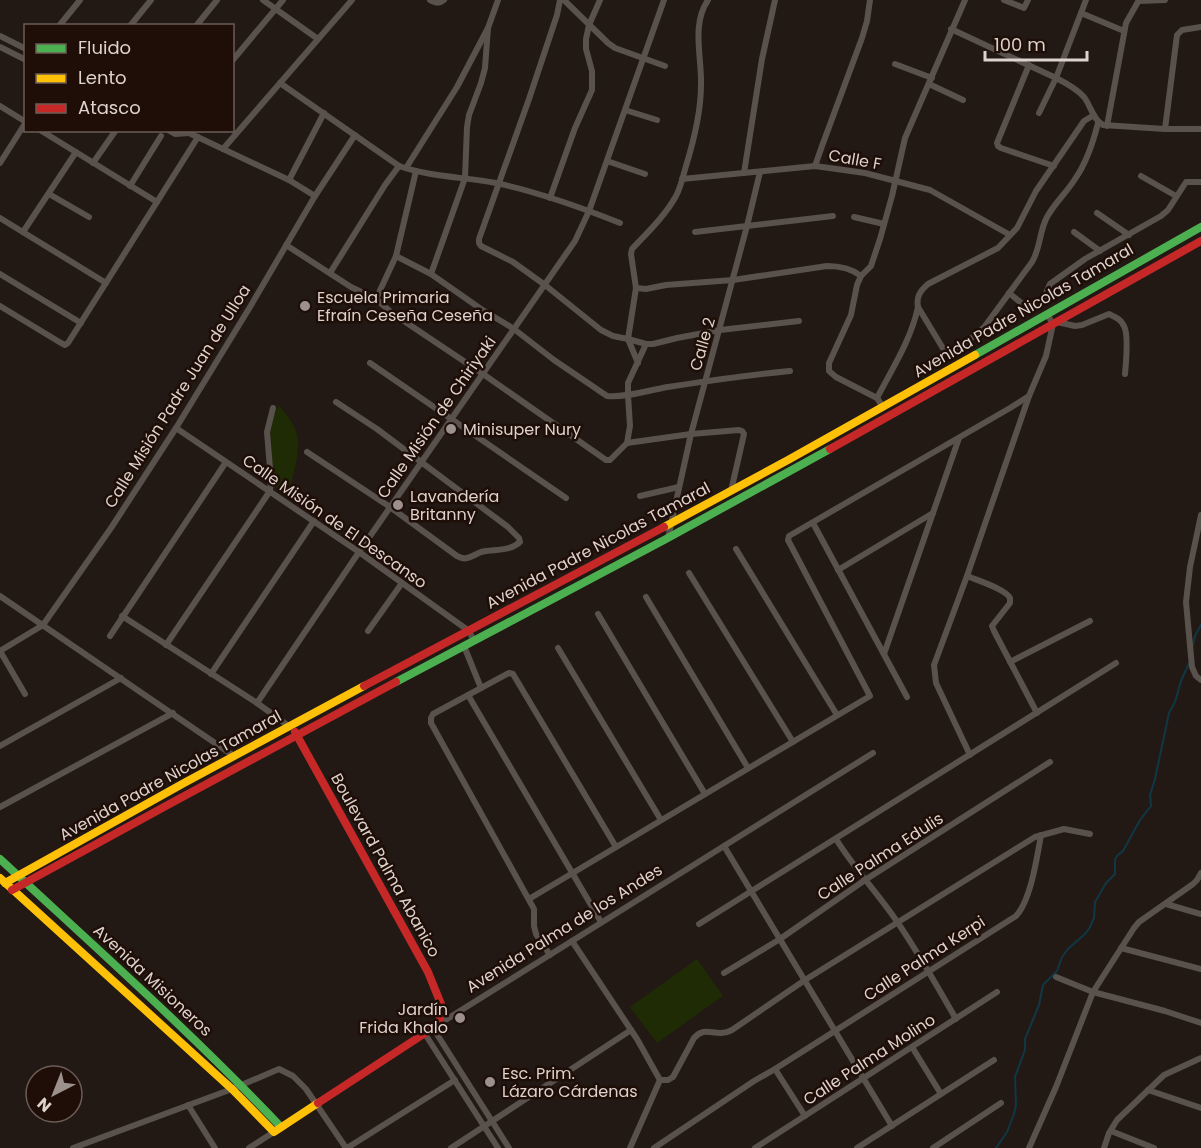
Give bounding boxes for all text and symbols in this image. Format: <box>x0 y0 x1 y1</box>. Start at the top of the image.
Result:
legend <box>24 24 234 132</box>
scale bar <box>985 24 1087 62</box>
text: 100 m <box>994 32 1046 57</box>
text: Fluido <box>78 35 131 60</box>
text: Lento <box>78 65 127 90</box>
text: Atasco <box>78 95 141 120</box>
street label: Calle F <box>827 144 883 175</box>
street label: Avenida Padre Nicolas Tamaral <box>909 238 1138 383</box>
street label: Calle Misión Padre Juan de Ulloa <box>99 280 256 513</box>
place label: Escuela Primaria Efraín Ceseña Ceseña <box>317 286 493 327</box>
marker: Escuela Primaria Efraín Ceseña Ceseña <box>298 299 312 313</box>
street label: Calle 2 <box>684 315 721 373</box>
street label: Calle Misión de Chiriyaki <box>372 331 501 503</box>
place label: Minisuper Nury <box>463 418 581 441</box>
marker: Minisuper Nury <box>444 422 458 436</box>
street label: Calle Misión de El Descanso <box>238 449 432 594</box>
street label: Avenida Padre Nicolas Tamaral <box>482 476 714 614</box>
place label: Lavandería Britanny <box>410 485 499 526</box>
marker: Lavandería Britanny <box>391 498 405 512</box>
street label: Avenida Padre Nicolas Tamaral <box>55 705 286 846</box>
street label: Boulevard Palma Abanico <box>325 769 446 961</box>
street label: Calle Palma Edulis <box>813 807 948 906</box>
street label: Avenida Palma de los Andes <box>462 858 667 998</box>
street label: Calle Palma Kerpi <box>859 910 990 1006</box>
street label: Avenida Misioneros <box>88 919 217 1042</box>
place label: Jardín Frida Khalo <box>359 998 448 1039</box>
street label: Calle Palma Molino <box>799 1008 940 1111</box>
marker: Jardín Frida Khalo <box>453 1011 467 1025</box>
place label: Esc. Prim. Lázaro Cárdenas <box>502 1062 638 1103</box>
north arrow <box>24 1064 84 1124</box>
marker: Esc. Prim. Lázaro Cárdenas <box>483 1075 497 1089</box>
text: N <box>32 1092 56 1117</box>

